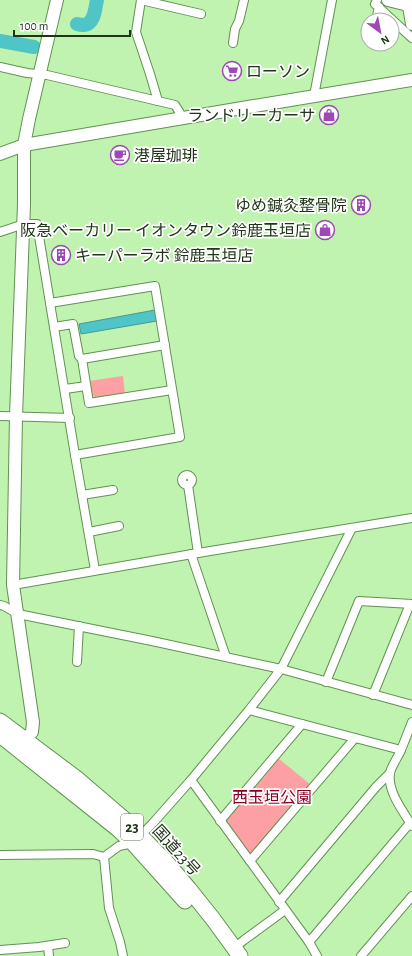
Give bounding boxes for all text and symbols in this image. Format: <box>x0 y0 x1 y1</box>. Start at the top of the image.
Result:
scale bar <box>14 12 130 38</box>
north arrow <box>360 12 400 52</box>
text: 100 m <box>20 20 48 32</box>
text: N <box>379 33 391 47</box>
supermarket icon: ローソン <box>221 60 243 82</box>
place label: ローソン <box>246 64 310 80</box>
shop icon: ランドリーカーサ <box>318 104 340 126</box>
place label: ランドリーカーサ <box>187 108 315 124</box>
cafe icon: 港屋珈琲 <box>109 144 131 166</box>
place label: 港屋珈琲 <box>134 148 198 164</box>
building icon: ゆめ鍼灸整骨院 <box>350 194 372 216</box>
place label: ゆめ鍼灸整骨院 <box>235 197 347 214</box>
shop icon: 阪急ベーカリー イオンタウン鈴鹿玉垣店 <box>314 219 336 241</box>
place label: 阪急ベーカリー イオンタウン鈴鹿玉垣店 <box>20 222 311 239</box>
building icon: キーパーラボ 鈴鹿玉垣店 <box>50 244 72 266</box>
place label: キーパーラボ 鈴鹿玉垣店 <box>75 248 253 264</box>
park label: 西玉垣公園 <box>232 789 312 806</box>
road number: 23 <box>121 814 143 840</box>
street label: 国道23号 <box>150 822 204 879</box>

